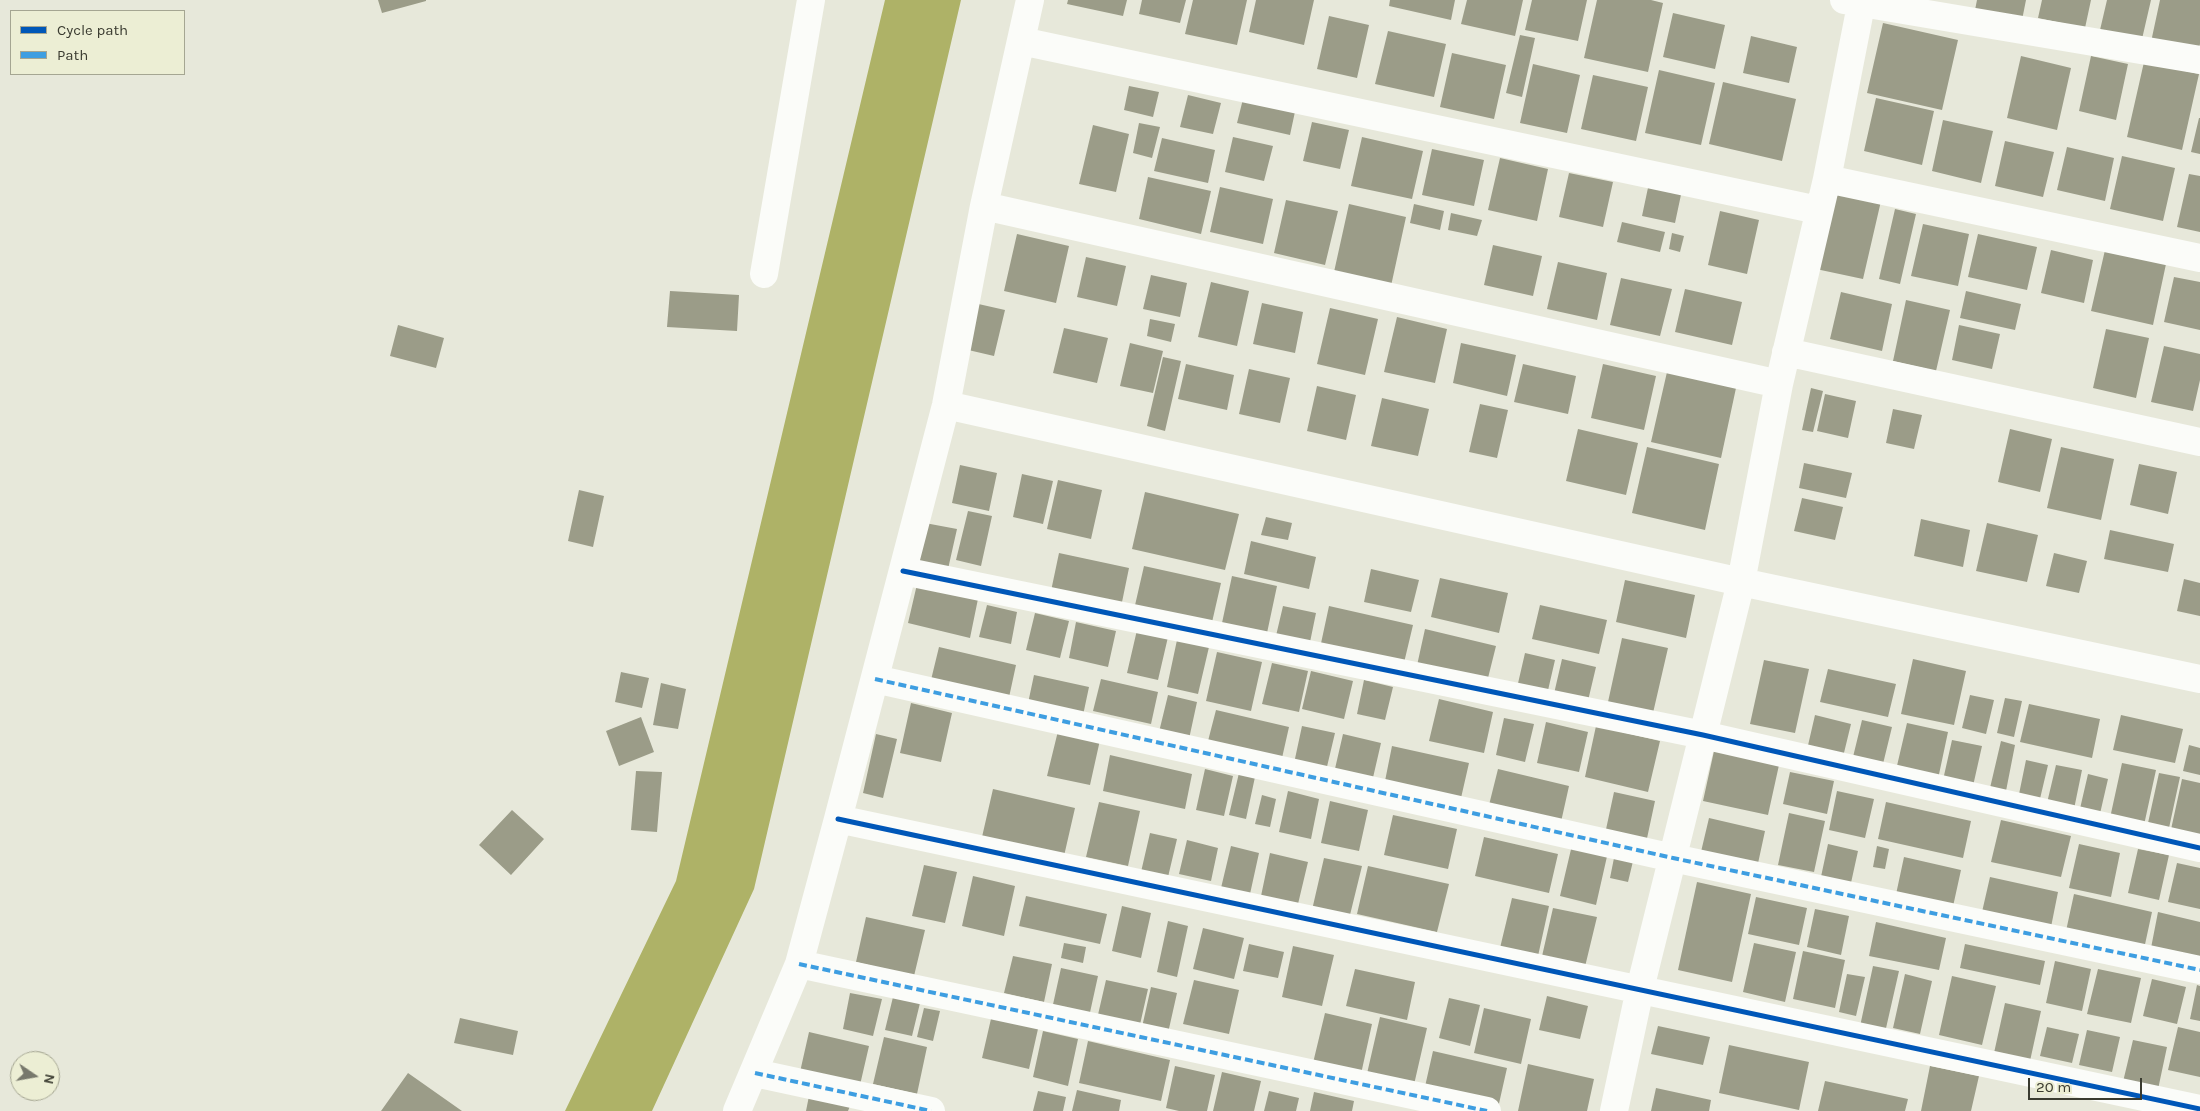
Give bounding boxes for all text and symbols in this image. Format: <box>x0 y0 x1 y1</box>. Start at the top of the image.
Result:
legend <box>10 10 185 75</box>
text: Cycle path <box>57 21 128 39</box>
text: Path <box>57 46 88 64</box>
north arrow <box>10 1051 60 1101</box>
scale bar <box>2030 1068 2144 1100</box>
text: N <box>40 1072 59 1086</box>
text: 20 m <box>2036 1078 2071 1096</box>

